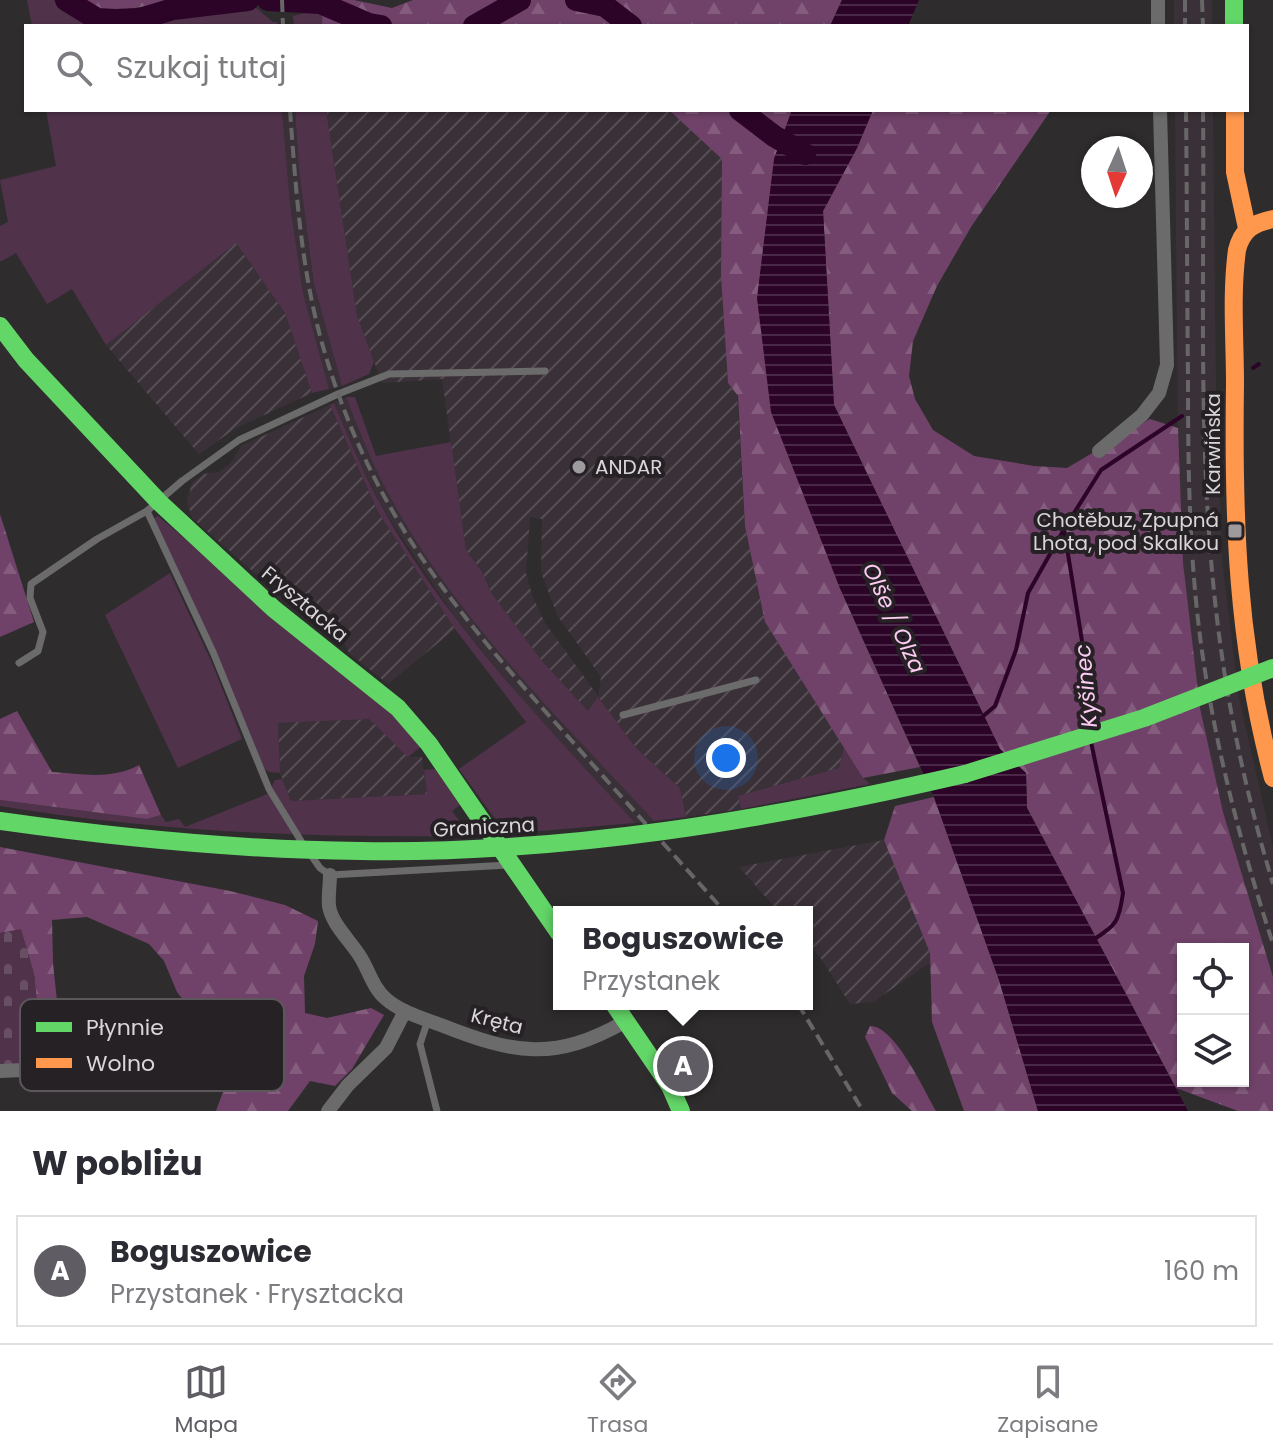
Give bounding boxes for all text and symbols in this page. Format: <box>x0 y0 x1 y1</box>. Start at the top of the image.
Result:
search box <box>24 24 1249 112</box>
icon: search <box>52 46 96 90</box>
text: Szukaj tutaj <box>116 46 286 89</box>
north arrow <box>1081 136 1153 208</box>
street label: Karwińska <box>1199 393 1227 495</box>
place label: ANDAR <box>595 453 662 481</box>
marker: ANDAR <box>570 458 588 476</box>
place label: Chotěbuz, Zpupná Lhota, pod Skalkou <box>1033 506 1219 557</box>
marker: Chotěbuz, Zpupná Lhota, pod Skalkou <box>1226 522 1244 540</box>
water label: Olše / Olza <box>855 558 933 679</box>
street label: Frysztacka <box>256 559 354 649</box>
water label: Kyšinec <box>1067 643 1105 729</box>
your location <box>706 738 746 778</box>
street label: Graniczna <box>432 810 536 844</box>
popup <box>553 906 813 1010</box>
text: Boguszowice <box>582 917 784 960</box>
map controls <box>1177 943 1249 1087</box>
button: locate <box>1177 943 1249 1015</box>
text: Przystanek <box>582 963 720 999</box>
legend <box>20 999 284 1091</box>
street label: Kręta <box>468 1001 526 1041</box>
text: Płynnie <box>86 1012 164 1043</box>
button: layers <box>1177 1015 1249 1087</box>
pin: A <box>657 1036 709 1096</box>
text: Wolno <box>86 1048 155 1079</box>
text: W pobliżu <box>32 1139 203 1187</box>
text: Boguszowice <box>110 1230 312 1273</box>
text: A <box>50 1253 70 1289</box>
text: 160 m <box>1164 1253 1239 1289</box>
text: Przystanek · Frysztacka <box>110 1276 404 1312</box>
tab: Mapa <box>174 1360 238 1441</box>
tab: Trasa <box>587 1360 648 1441</box>
tab: Zapisane <box>997 1360 1099 1441</box>

